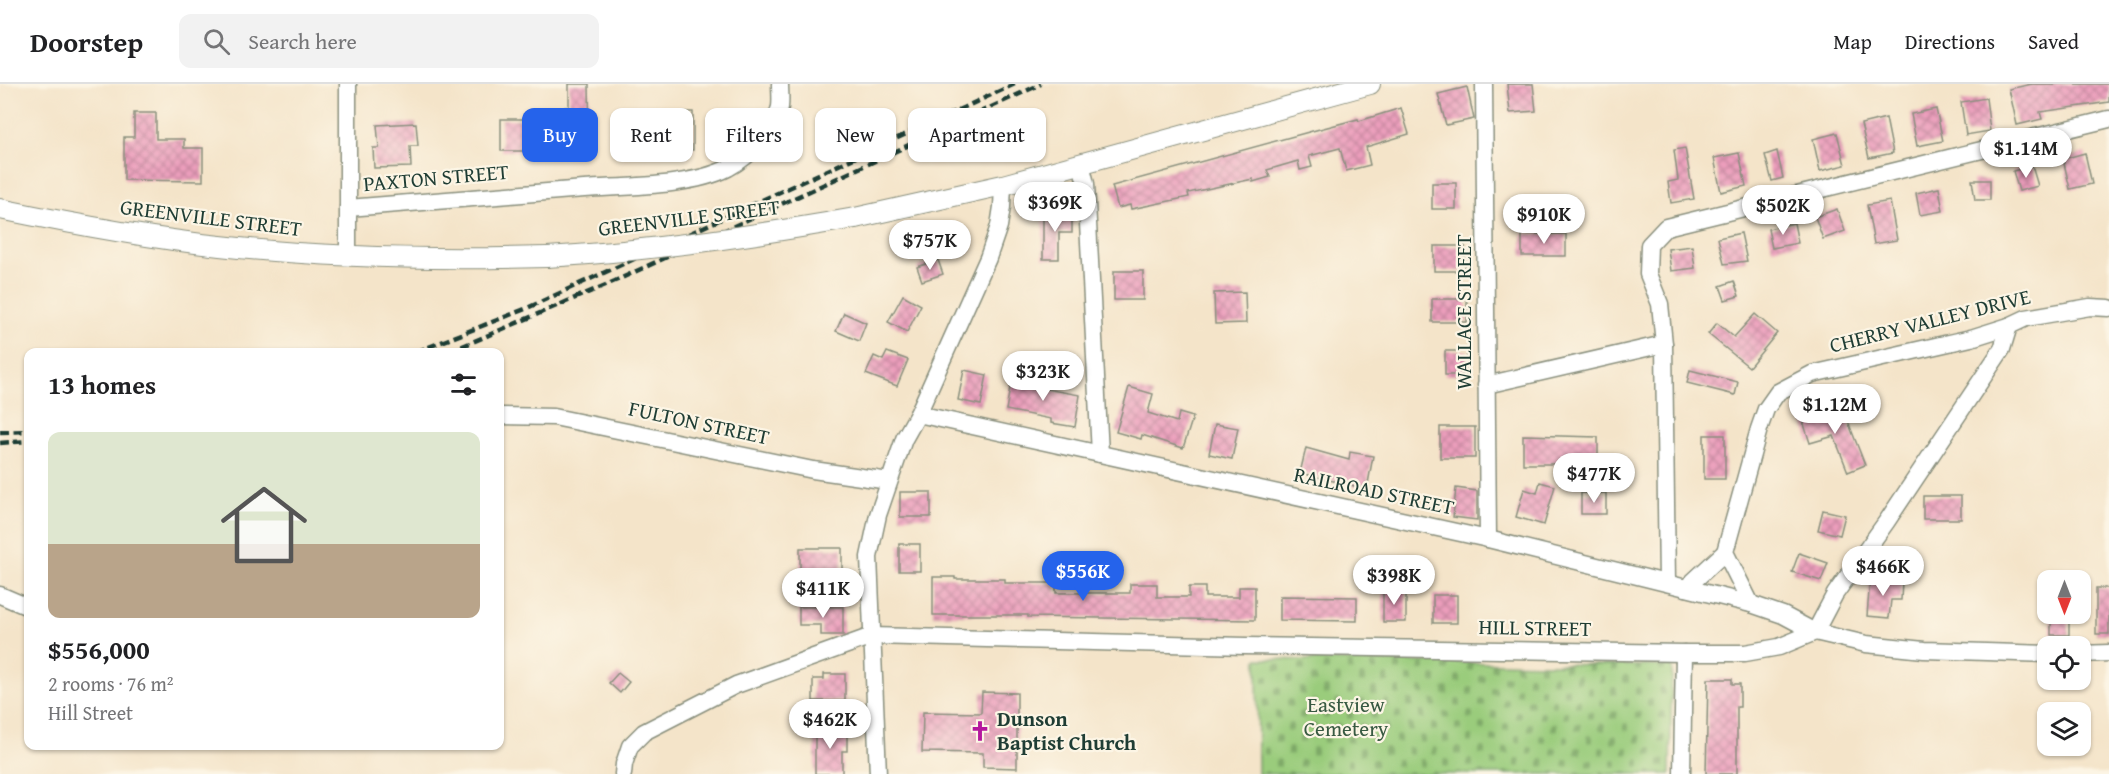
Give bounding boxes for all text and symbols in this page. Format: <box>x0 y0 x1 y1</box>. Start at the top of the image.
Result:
search box <box>179 14 599 68</box>
text: Doorstep <box>30 21 143 62</box>
icon: search <box>200 25 233 58</box>
text: Search here <box>248 25 357 57</box>
text: Map <box>1833 26 1872 57</box>
text: Directions <box>1905 26 1995 57</box>
text: Saved <box>2028 26 2079 57</box>
chip: Buy <box>522 108 598 162</box>
chip: Rent <box>610 108 693 162</box>
chip: Filters <box>705 108 803 162</box>
chip: New <box>815 108 896 162</box>
chip: Apartment <box>908 108 1046 162</box>
pin: $1.14M <box>1977 128 2075 179</box>
text: $1.14M <box>1994 133 2058 162</box>
street label: PAXTON STREET <box>362 156 510 199</box>
pin: $369K <box>1013 182 1097 233</box>
pin: $502K <box>1741 185 1825 236</box>
text: $369K <box>1028 187 1082 216</box>
text: $502K <box>1756 190 1810 219</box>
street label: GREENVILLE STREET <box>119 191 304 244</box>
street label: GREENVILLE STREET <box>596 191 782 244</box>
pin: $910K <box>1502 194 1586 245</box>
text: $910K <box>1517 199 1571 228</box>
pin: $757K <box>888 220 972 271</box>
text: $757K <box>903 225 957 254</box>
street label: WALLACE STREET <box>1448 234 1479 390</box>
street label: CHERRY VALLEY DRIVE <box>1826 280 2034 360</box>
pin: $323K <box>1001 351 1085 402</box>
text: $323K <box>1016 356 1070 385</box>
text: 13 homes <box>48 365 156 404</box>
icon: filters <box>447 368 480 401</box>
pin: $1.12M <box>1786 384 1884 435</box>
text: $1.12M <box>1803 389 1867 418</box>
street label: FULTON STREET <box>626 392 772 453</box>
pin: $477K <box>1552 453 1636 504</box>
street label: RAILROAD STREET <box>1291 458 1457 523</box>
text: $477K <box>1567 458 1621 487</box>
icon: home <box>210 471 318 579</box>
pin: $466K <box>1841 546 1925 597</box>
pin: $556K <box>1041 551 1125 602</box>
text: $466K <box>1856 551 1910 580</box>
pin: $398K <box>1352 555 1436 606</box>
text: $556K <box>1056 556 1110 585</box>
text: $398K <box>1367 560 1421 589</box>
pin: $411K <box>781 568 865 619</box>
north arrow <box>2037 570 2091 624</box>
map controls <box>2037 570 2091 756</box>
text: $411K <box>796 573 850 602</box>
street label: HILL STREET <box>1478 611 1592 644</box>
text: $556,000 <box>48 630 150 669</box>
button: locate <box>2037 636 2091 690</box>
text: 2 rooms · 76 m² <box>48 669 174 698</box>
park label: Eastview Cemetery <box>1304 689 1389 744</box>
text: Hill Street <box>48 698 133 727</box>
pin: $462K <box>788 699 872 750</box>
button: layers <box>2037 702 2091 756</box>
place label: Dunson Baptist Church <box>997 703 1137 758</box>
text: $462K <box>803 704 857 733</box>
church icon: Dunson Baptist Church <box>968 719 992 743</box>

